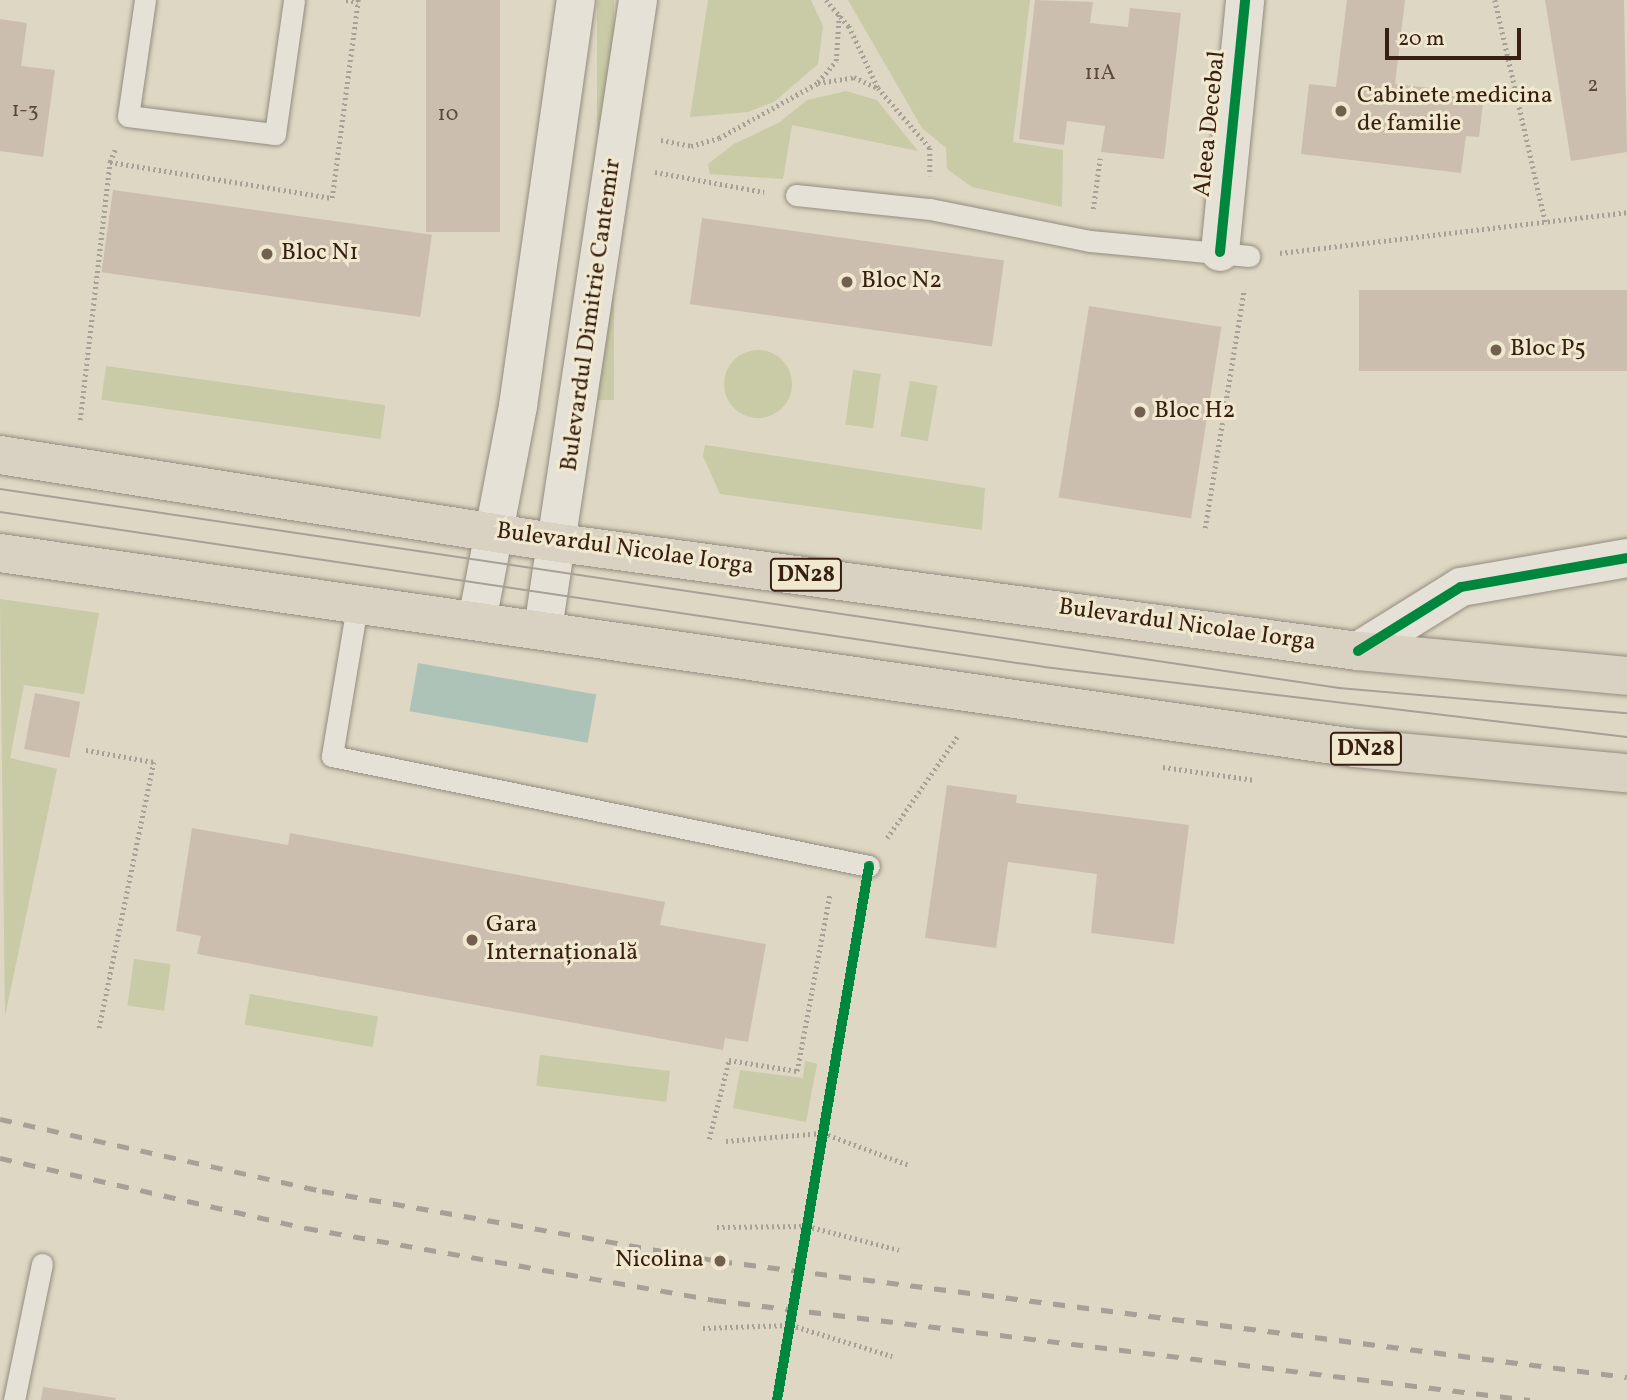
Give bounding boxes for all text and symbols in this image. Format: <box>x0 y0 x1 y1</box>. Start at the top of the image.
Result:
scale bar <box>1389 14 1526 58</box>
text: 20 m <box>1398 25 1444 54</box>
street label: Aleea Decebal <box>1189 49 1233 199</box>
house number: 11A <box>1084 61 1116 87</box>
house number: 2 <box>1587 73 1599 99</box>
place label: Cabinete medicina de familie <box>1357 83 1553 139</box>
house number: 1-3 <box>11 98 39 124</box>
marker: Cabinete medicina de familie <box>1331 101 1351 121</box>
house number: 10 <box>438 102 458 128</box>
street label: Bulevardul Dimitrie Cantemir <box>556 157 628 473</box>
place label: Bloc N1 <box>281 240 359 268</box>
marker: Bloc N1 <box>259 246 275 262</box>
place label: Bloc N2 <box>861 268 942 296</box>
marker: Bloc N2 <box>839 274 855 290</box>
place label: Bloc P5 <box>1510 336 1586 364</box>
marker: Bloc P5 <box>1488 342 1504 358</box>
place label: Bloc H2 <box>1154 398 1235 426</box>
marker: Bloc H2 <box>1132 404 1148 420</box>
street label: Bulevardul Nicolae Iorga <box>494 518 756 582</box>
road number: DN28 <box>769 555 843 594</box>
street label: Bulevardul Nicolae Iorga <box>1056 594 1318 658</box>
road number: DN28 <box>1329 730 1403 768</box>
place label: Gara Internațională <box>486 912 638 968</box>
marker: Gara Internațională <box>464 932 480 948</box>
place label: Nicolina <box>615 1247 704 1275</box>
marker: Nicolina <box>710 1251 730 1271</box>

